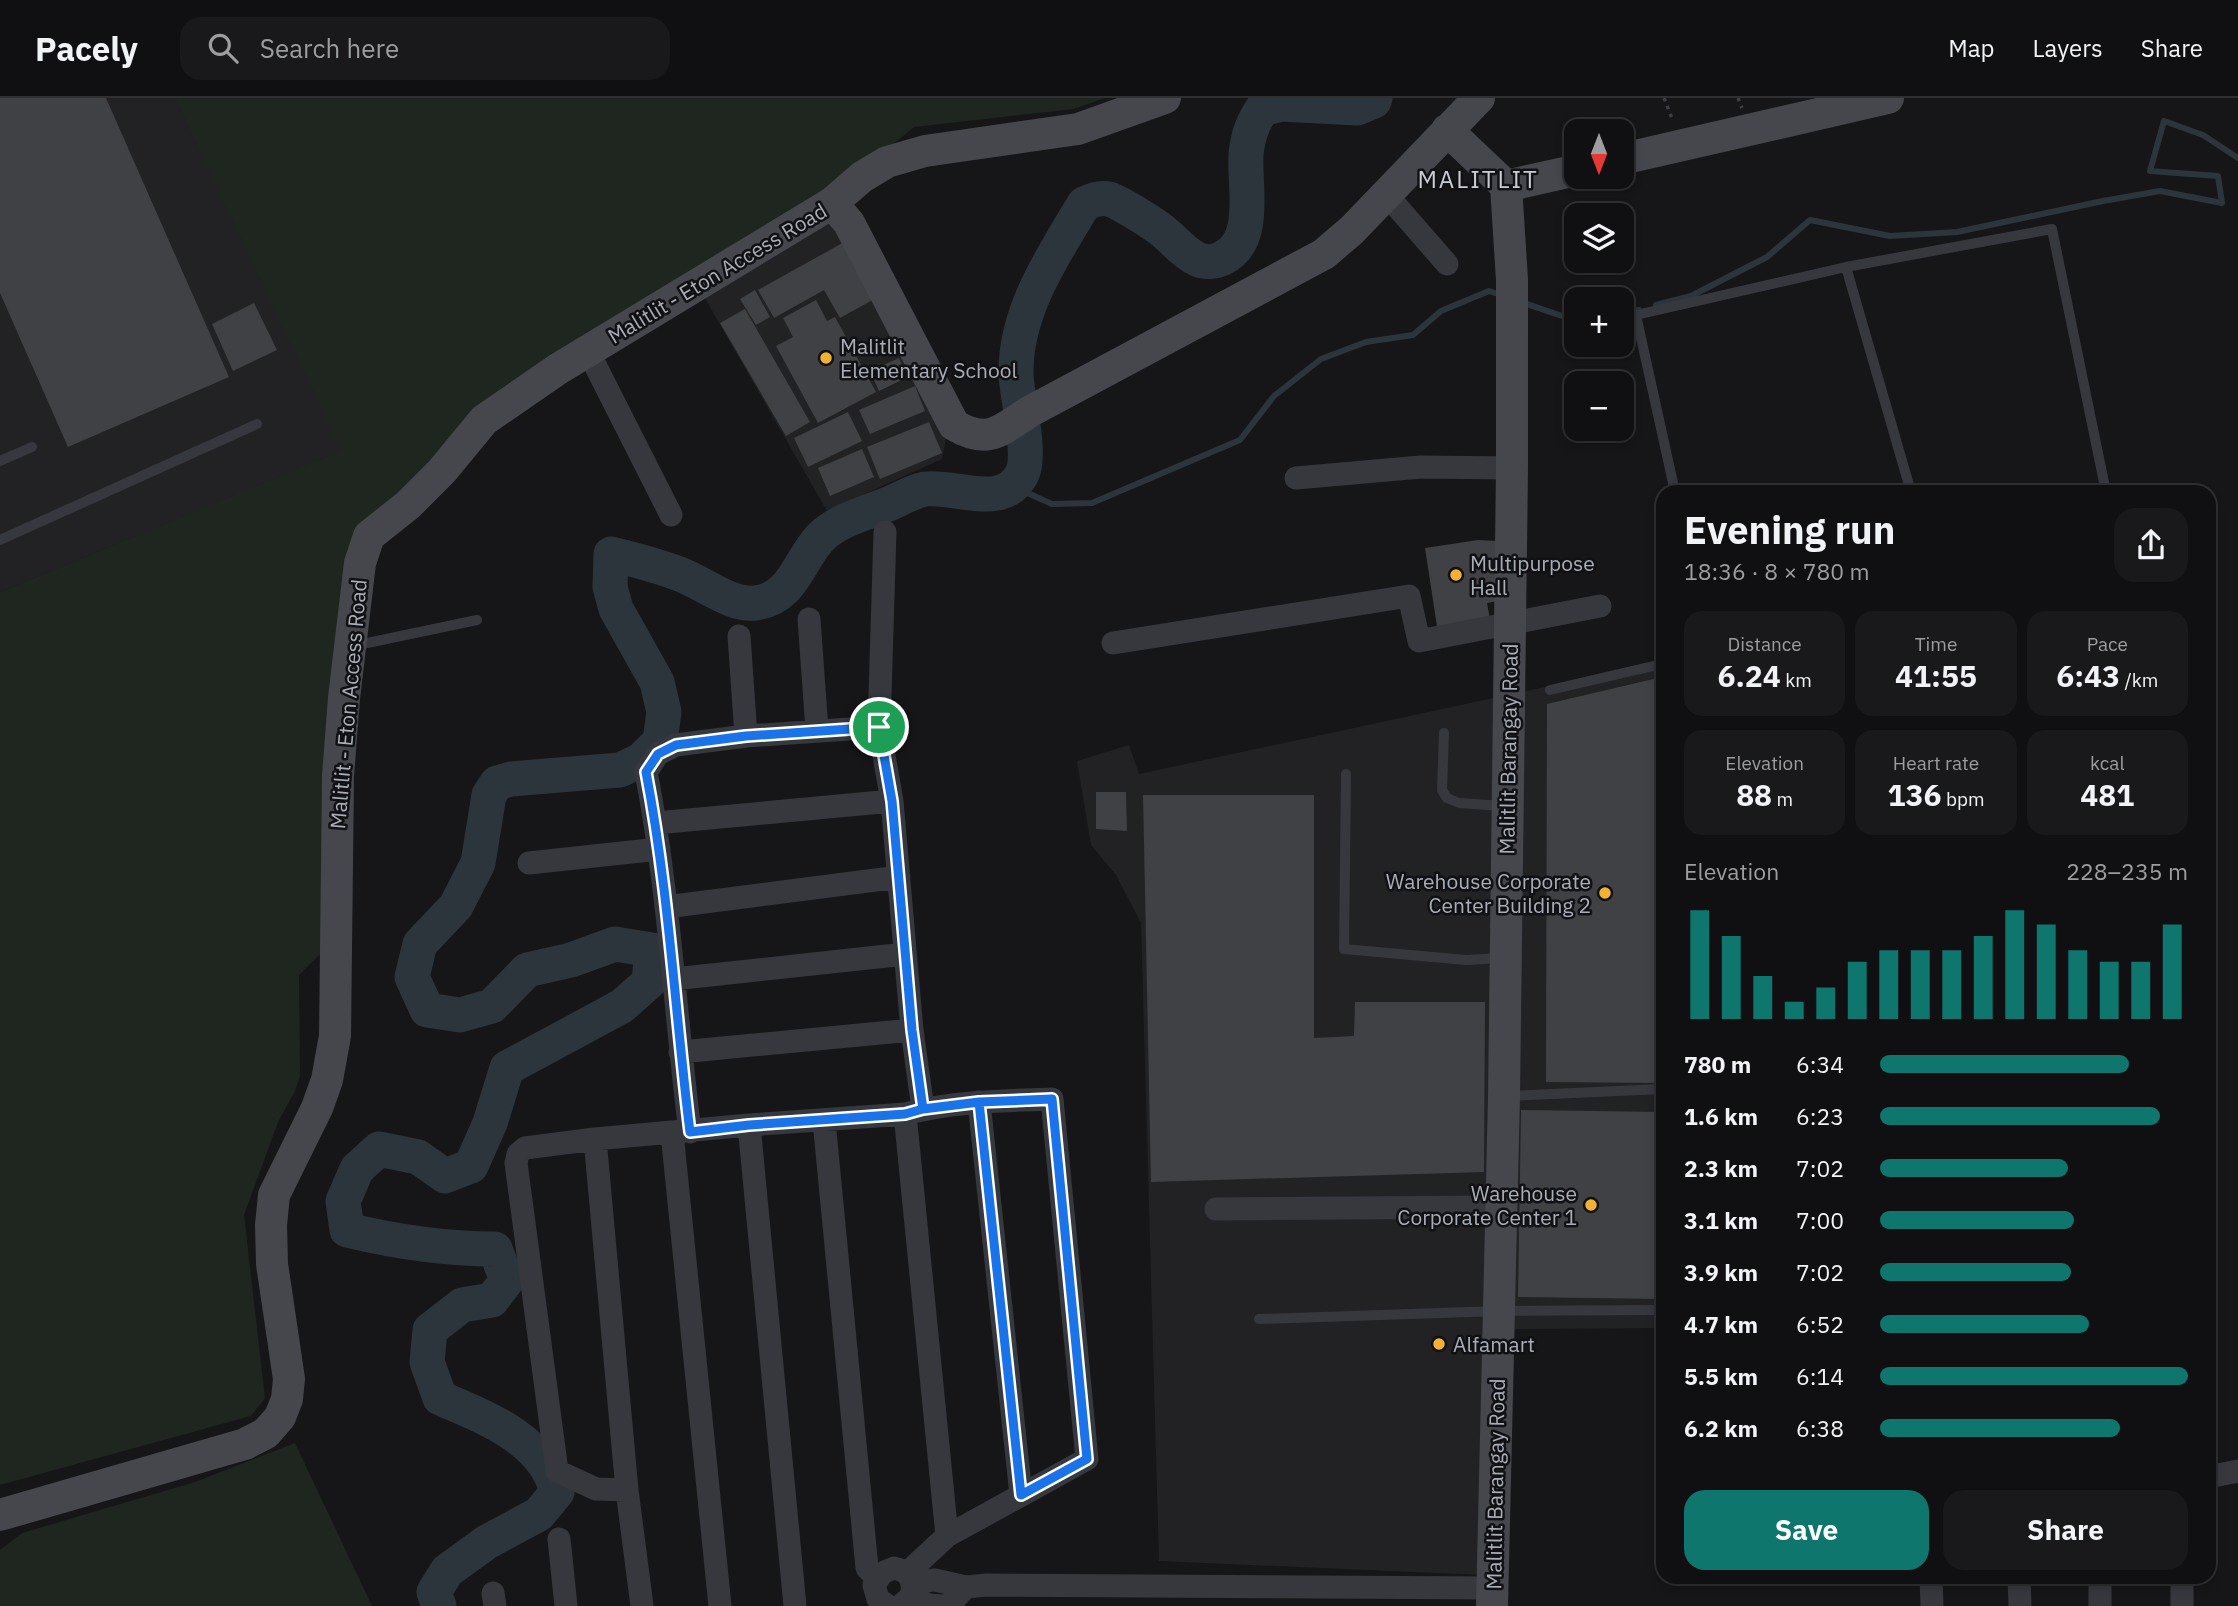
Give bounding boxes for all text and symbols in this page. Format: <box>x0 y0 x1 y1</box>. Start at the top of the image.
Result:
search box <box>180 17 670 80</box>
text: Pacely <box>35 27 138 70</box>
icon: search <box>204 29 242 67</box>
text: Search here <box>260 31 399 65</box>
text: Map <box>1948 32 1995 64</box>
text: Layers <box>2033 32 2103 64</box>
text: Share <box>2141 32 2203 64</box>
north arrow <box>1564 119 1634 189</box>
map controls <box>1564 119 1634 441</box>
district label: MALITLIT <box>1417 163 1539 195</box>
street label: Malitlit - Eton Access Road <box>602 196 832 350</box>
button: layers <box>1564 203 1634 273</box>
button: + <box>1564 287 1634 357</box>
place label: Malitlit Elementary School <box>840 332 1017 384</box>
marker: Malitlit Elementary School <box>818 350 834 366</box>
button: − <box>1564 371 1634 441</box>
text: Evening run <box>1684 505 1895 554</box>
button: share <box>2114 508 2188 582</box>
place label: Multipurpose Hall <box>1470 549 1595 601</box>
text: 18:36 · 8 × 780 m <box>1684 556 1870 586</box>
marker: Multipurpose Hall <box>1448 567 1464 583</box>
street label: Malitlit - Eton Access Road <box>323 578 373 830</box>
text: Distance <box>1728 632 1802 656</box>
text: Time <box>1915 632 1957 656</box>
text: Pace <box>2087 632 2128 656</box>
street label: Malitlit Barangay Road <box>1492 643 1524 855</box>
text: 6.24 <box>1717 656 1781 695</box>
text: 41:55 <box>1895 656 1977 695</box>
text: 6:43 <box>2056 656 2120 695</box>
text: km <box>1781 668 1812 692</box>
text: /km <box>2120 668 2158 692</box>
pin <box>849 697 909 757</box>
icon: arrive <box>860 708 898 746</box>
text: Elevation <box>1725 751 1804 775</box>
text: Heart rate <box>1893 751 1979 775</box>
text: kcal <box>2090 751 2125 775</box>
text: 88 <box>1736 775 1772 814</box>
text: 136 <box>1887 775 1941 814</box>
text: 481 <box>2080 775 2134 814</box>
text: m <box>1772 787 1793 811</box>
text: bpm <box>1941 787 1985 811</box>
text: Elevation <box>1684 856 1779 886</box>
text: 228–235 m <box>2066 856 2188 886</box>
place label: Warehouse Corporate Center Building 2 <box>1386 867 1591 919</box>
marker: Warehouse Corporate Center Building 2 <box>1597 885 1613 901</box>
text: 780 m <box>1684 1049 1751 1079</box>
text: 6:34 <box>1796 1049 1844 1079</box>
text: 1.6 km <box>1684 1101 1758 1131</box>
text: 6:23 <box>1796 1101 1844 1131</box>
text: 2.3 km <box>1684 1153 1758 1183</box>
text: 7:02 <box>1796 1153 1844 1183</box>
place label: Warehouse Corporate Center 1 <box>1397 1179 1577 1231</box>
marker: Warehouse Corporate Center 1 <box>1583 1197 1599 1213</box>
text: 3.1 km <box>1684 1205 1758 1235</box>
text: 7:00 <box>1796 1205 1844 1235</box>
text: 3.9 km <box>1684 1257 1758 1287</box>
text: 7:02 <box>1796 1257 1844 1287</box>
text: 4.7 km <box>1684 1309 1758 1339</box>
text: 6:52 <box>1796 1309 1844 1339</box>
place label: Alfamart <box>1453 1330 1535 1358</box>
marker: Alfamart <box>1431 1336 1447 1352</box>
text: 5.5 km <box>1684 1361 1758 1391</box>
text: 6:14 <box>1796 1361 1844 1391</box>
street label: Malitlit Barangay Road <box>1479 1378 1511 1590</box>
text: 6.2 km <box>1684 1413 1758 1443</box>
text: 6:38 <box>1796 1413 1844 1443</box>
button: Save <box>1684 1490 1929 1570</box>
button: Share <box>1943 1490 2188 1570</box>

